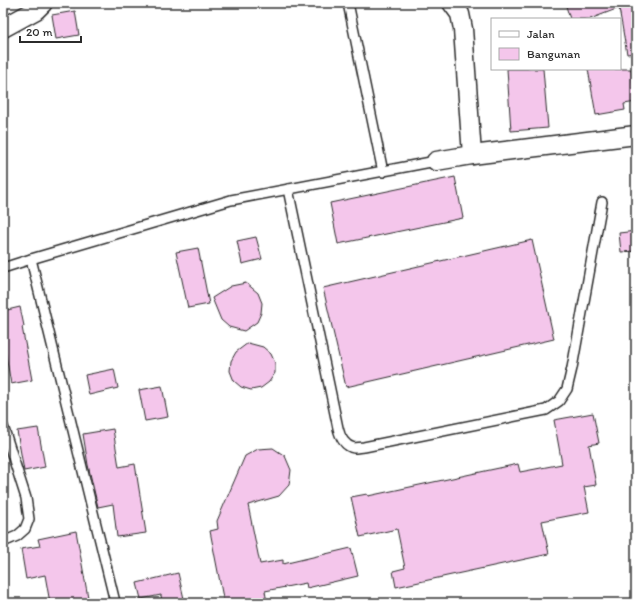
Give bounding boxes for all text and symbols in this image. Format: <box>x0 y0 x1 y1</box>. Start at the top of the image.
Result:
scale bar <box>20 18 81 44</box>
legend <box>491 18 621 70</box>
text: 20 m <box>26 25 53 39</box>
text: Jalan <box>527 27 555 41</box>
text: Bangunan <box>527 47 580 61</box>

